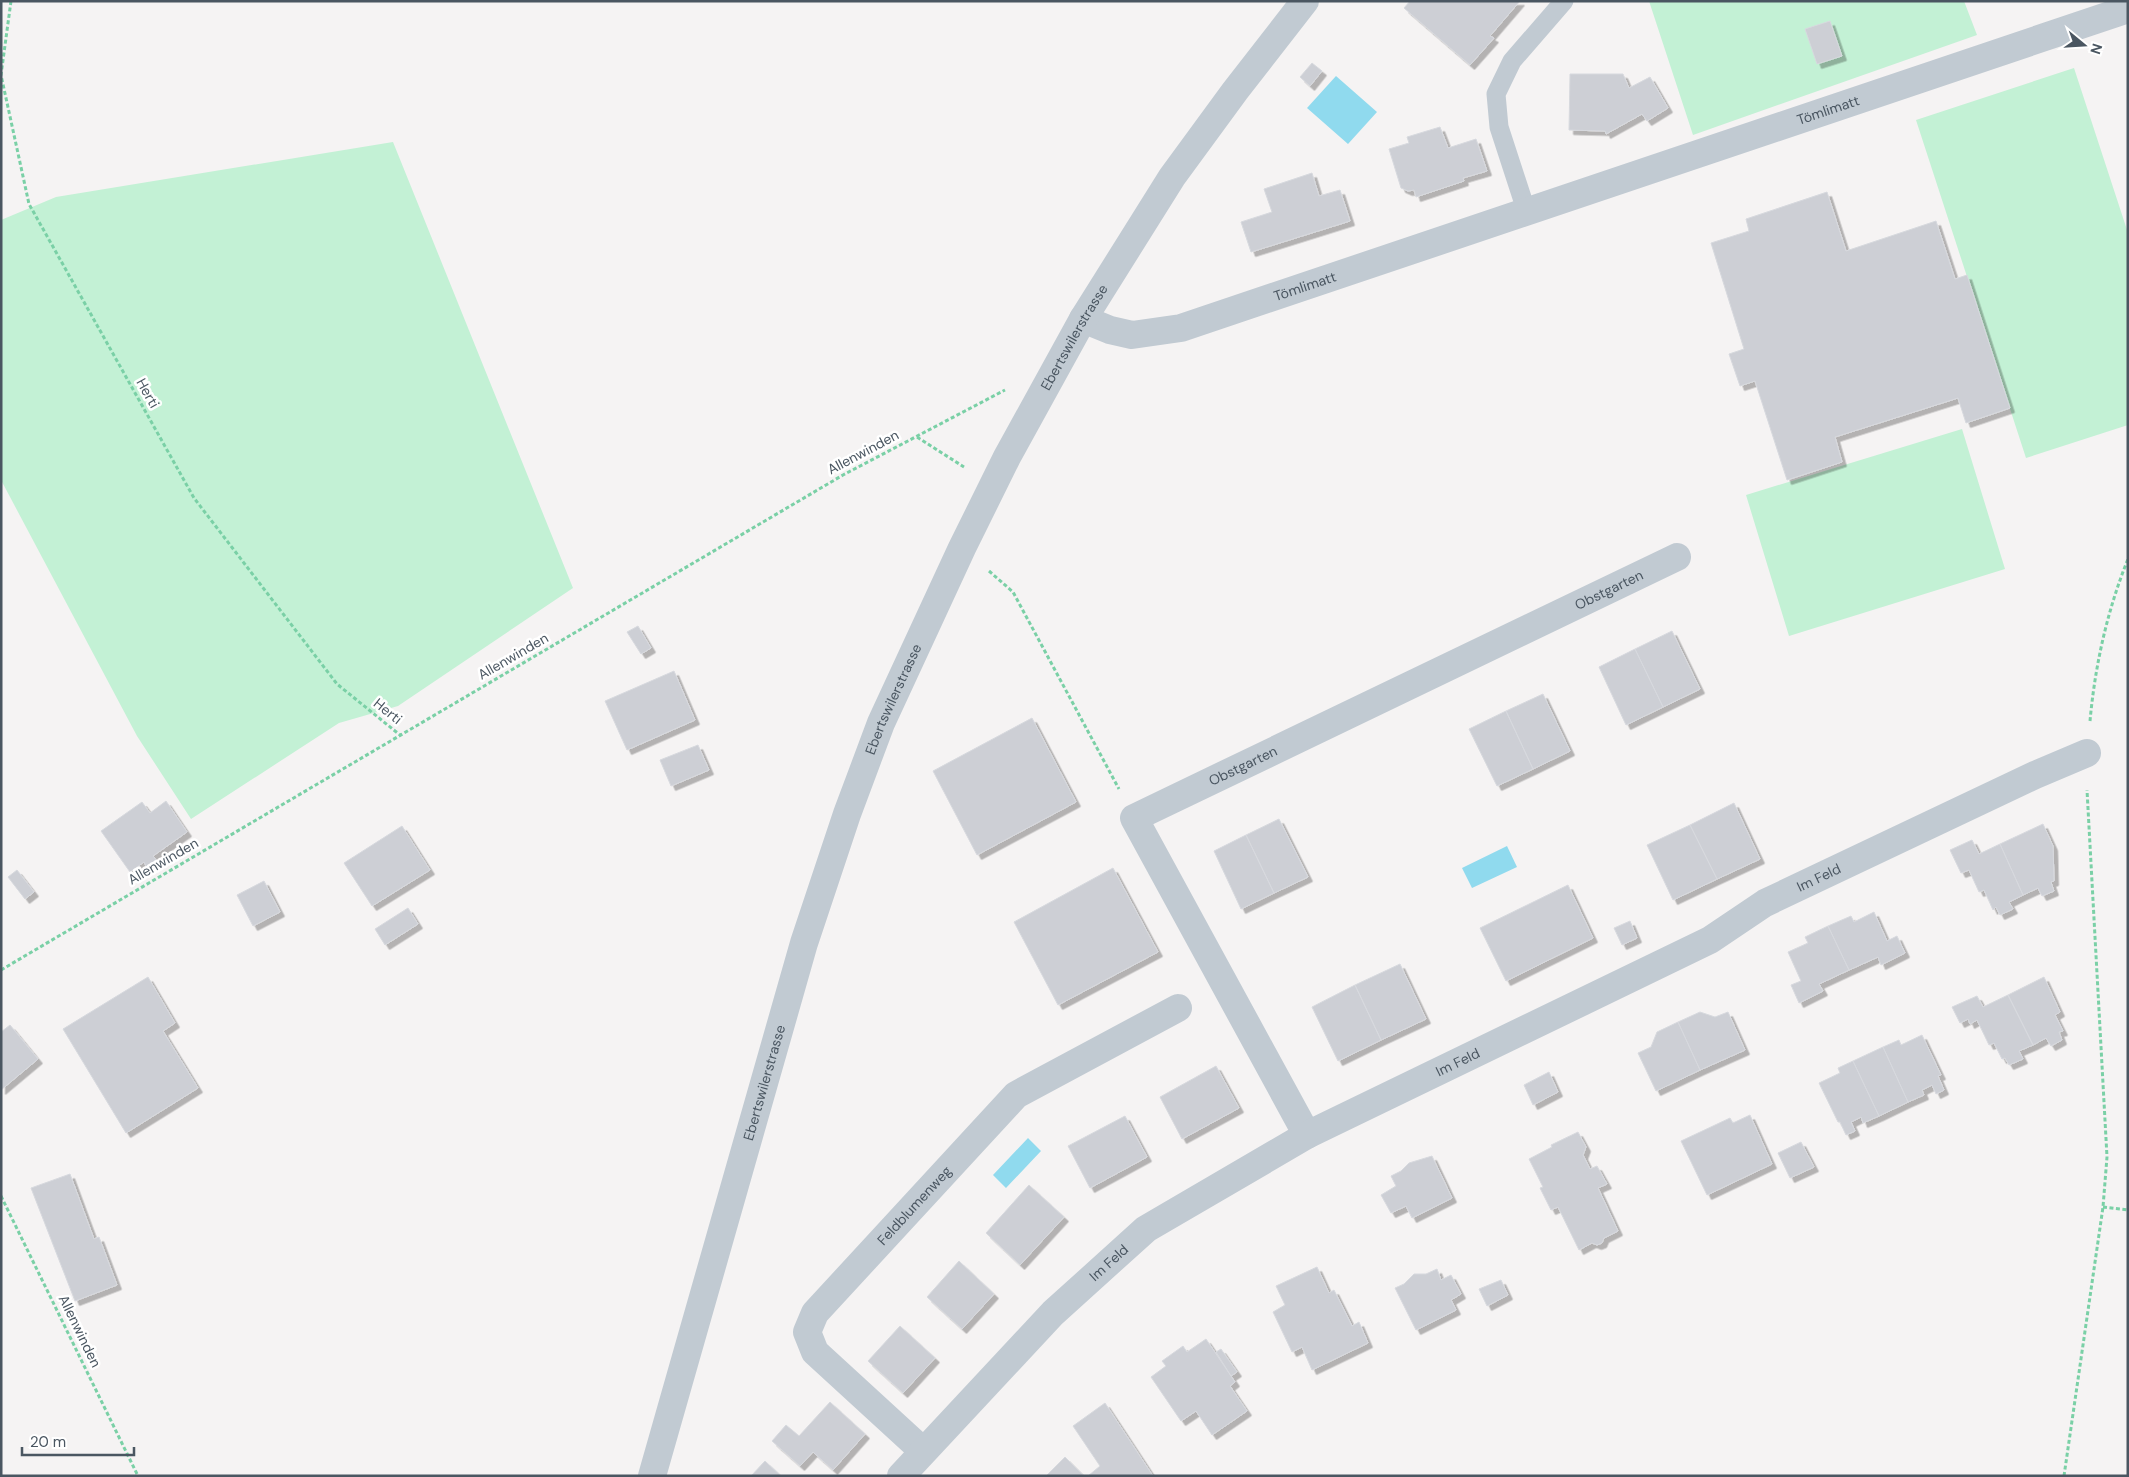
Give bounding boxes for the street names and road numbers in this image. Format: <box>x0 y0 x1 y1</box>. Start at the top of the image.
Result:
street label: Tömlimatt <box>1794 91 1862 129</box>
street label: Tömlimatt <box>1271 267 1339 305</box>
street label: Ebertswilerstrasse <box>1037 281 1112 393</box>
street label: Herti <box>132 375 164 411</box>
street label: Allenwinden <box>824 426 902 478</box>
street label: Obstgarten <box>1572 566 1646 614</box>
street label: Allenwinden <box>475 629 551 683</box>
street label: Ebertswilerstrasse <box>861 641 925 757</box>
street label: Herti <box>370 694 406 728</box>
street label: Obstgarten <box>1206 742 1280 790</box>
street label: Allenwinden <box>125 834 201 888</box>
street label: Im Feld <box>1794 859 1844 896</box>
street label: Ebertswilerstrasse <box>739 1023 789 1143</box>
street label: Im Feld <box>1433 1044 1483 1080</box>
street label: Feldblumenweg <box>873 1162 955 1249</box>
street label: Im Feld <box>1085 1240 1132 1285</box>
street label: Allenwinden <box>55 1292 105 1370</box>

